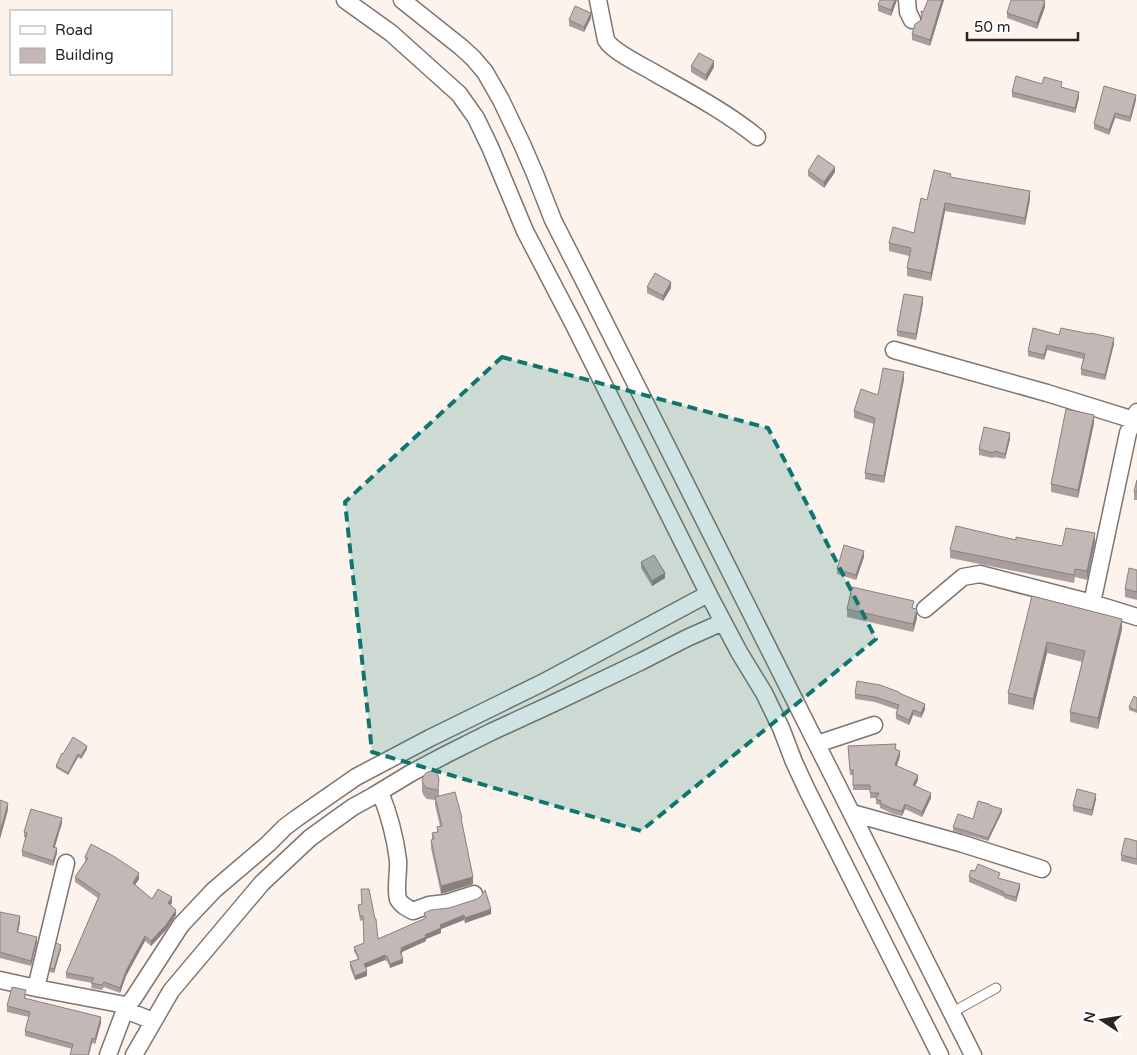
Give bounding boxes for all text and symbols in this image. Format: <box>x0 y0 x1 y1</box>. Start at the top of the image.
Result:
legend <box>10 10 172 75</box>
scale bar <box>967 10 1078 42</box>
text: 50 m <box>974 18 1011 36</box>
text: Road <box>55 21 93 39</box>
text: Building <box>55 46 114 64</box>
north arrow <box>1077 995 1127 1045</box>
text: N <box>1080 1010 1099 1025</box>

